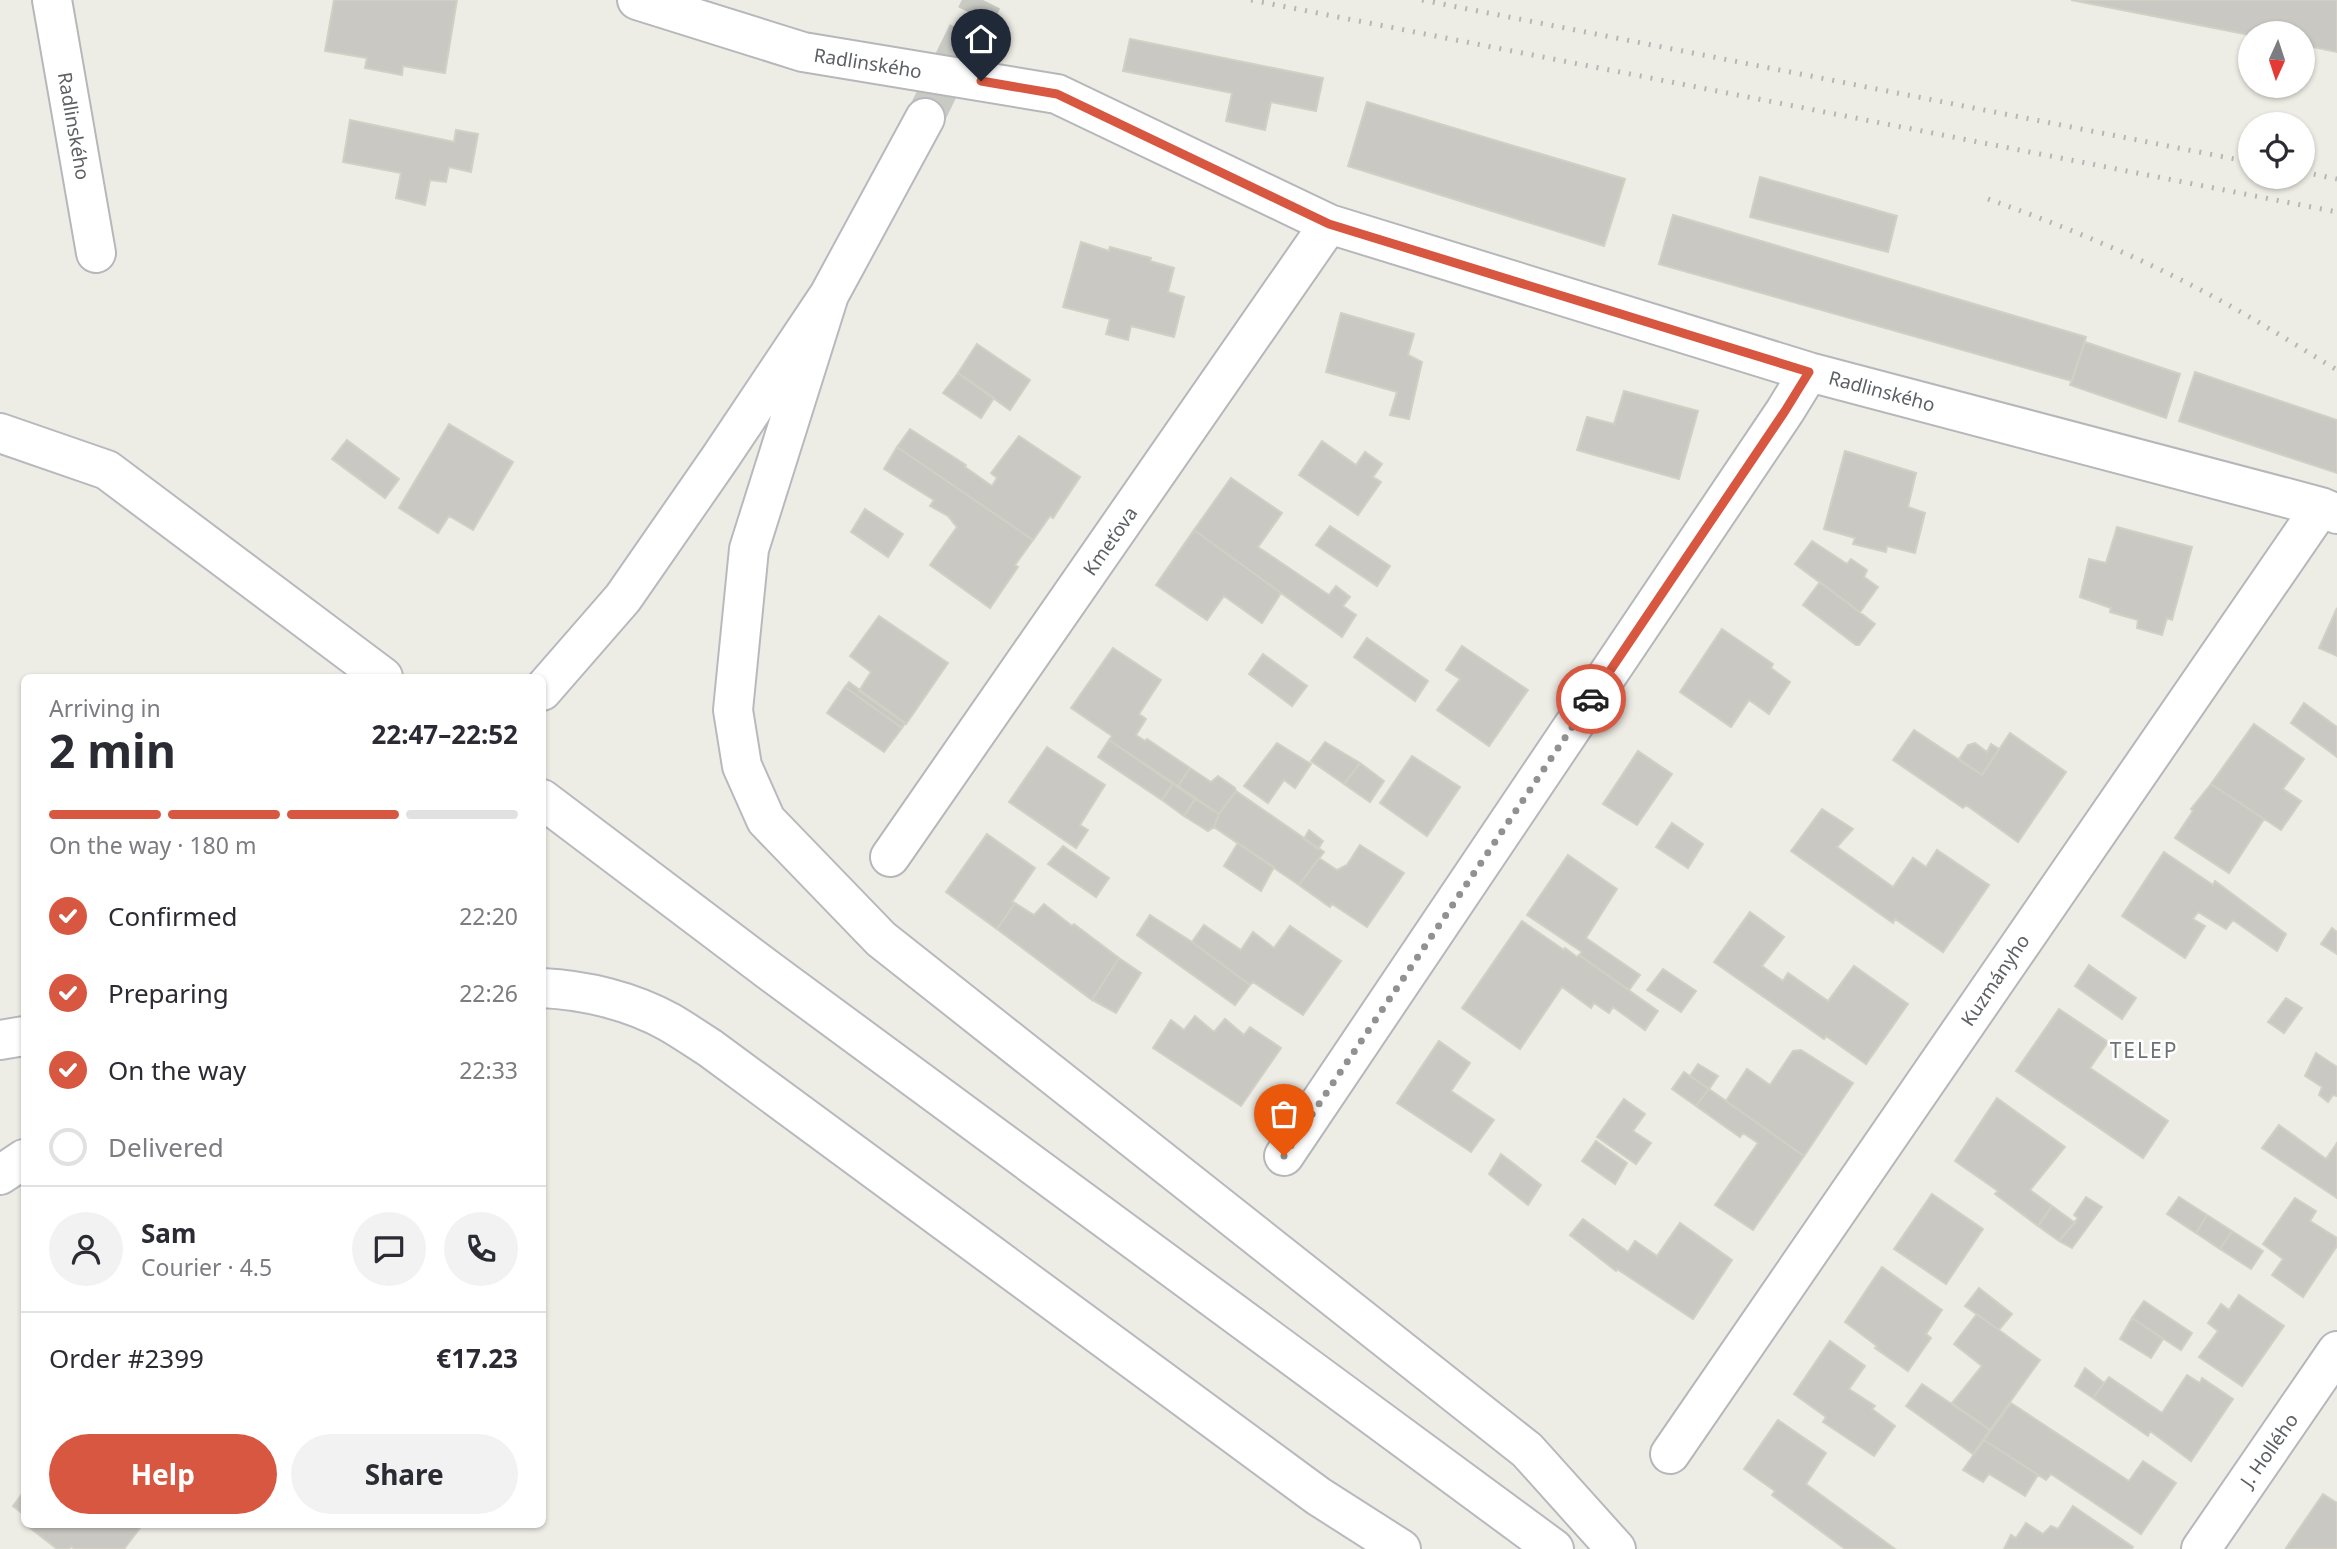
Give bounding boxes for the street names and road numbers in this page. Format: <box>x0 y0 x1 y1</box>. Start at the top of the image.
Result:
street label: Radlinského <box>812 42 924 84</box>
street label: Radlinského <box>52 70 96 182</box>
street label: Radlinského <box>1826 364 1938 418</box>
street label: Kmeťova <box>1077 501 1143 581</box>
street label: Kuzmányho <box>1955 929 2035 1031</box>
street label: J. Hollého <box>2233 1408 2304 1494</box>

